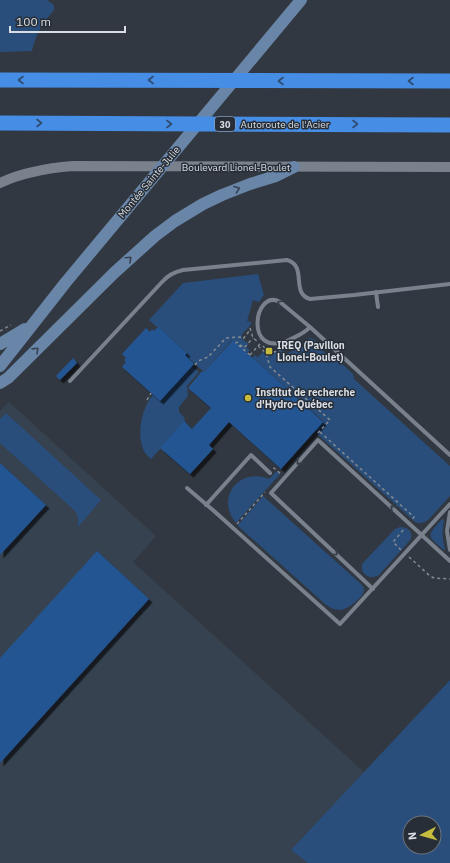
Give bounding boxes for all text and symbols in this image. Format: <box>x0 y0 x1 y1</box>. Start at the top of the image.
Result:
scale bar <box>10 8 125 34</box>
text: 100 m <box>16 14 51 29</box>
one-way arrow <box>18 76 24 84</box>
one-way arrow <box>148 76 154 84</box>
one-way arrow <box>278 77 284 85</box>
one-way arrow <box>408 77 414 85</box>
road number: 30 <box>215 117 235 131</box>
street label: Autoroute de l'Acier <box>241 118 330 131</box>
one-way arrow <box>36 119 42 127</box>
one-way arrow <box>166 120 172 128</box>
one-way arrow <box>352 120 358 128</box>
street label: Montée Sainte-Julie <box>115 143 183 221</box>
street label: Boulevard Lionel-Boulet <box>182 161 291 174</box>
one-way arrow <box>233 185 240 193</box>
one-way arrow <box>124 257 132 264</box>
one-way arrow <box>277 300 284 308</box>
place label: IREQ (Pavillon Lionel-Boulet) <box>277 339 345 364</box>
marker: IREQ (Pavillon Lionel-Boulet) <box>264 346 274 356</box>
one-way arrow <box>31 347 39 355</box>
place label: Institut de recherche d'Hydro-Québec <box>256 386 355 411</box>
marker: Institut de recherche d'Hydro-Québec <box>243 393 253 403</box>
one-way arrow <box>296 457 303 465</box>
one-way arrow <box>390 506 398 513</box>
one-way arrow <box>330 548 338 556</box>
north arrow <box>402 815 442 855</box>
text: N <box>405 831 419 841</box>

